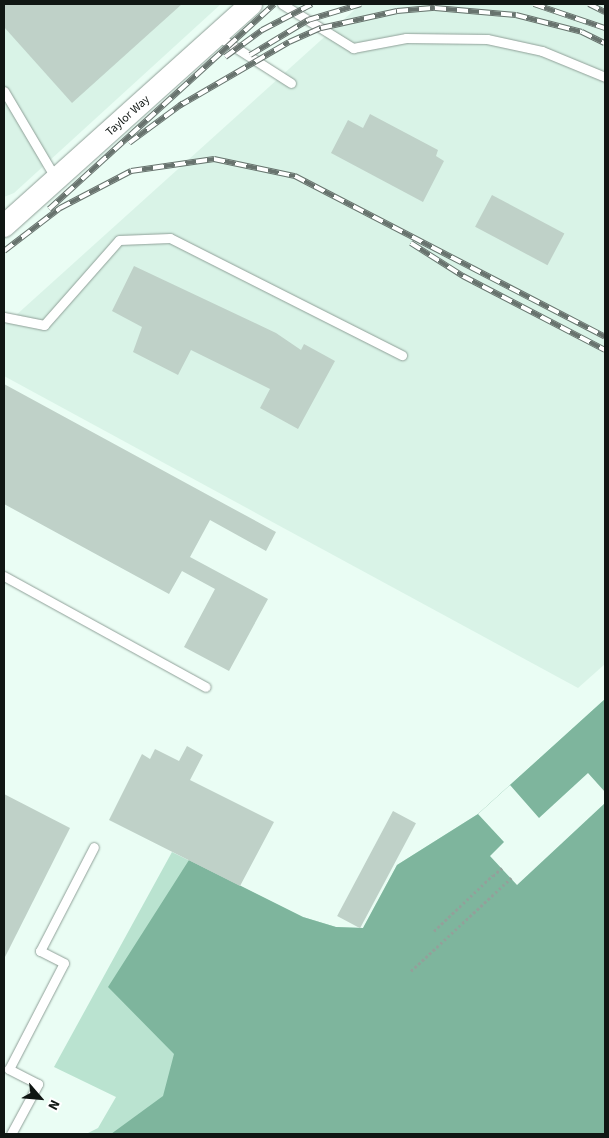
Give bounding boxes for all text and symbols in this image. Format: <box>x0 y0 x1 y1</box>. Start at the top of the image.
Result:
street label: Taylor Way <box>103 93 153 139</box>
north arrow <box>15 1073 65 1123</box>
text: N <box>42 1096 64 1113</box>

